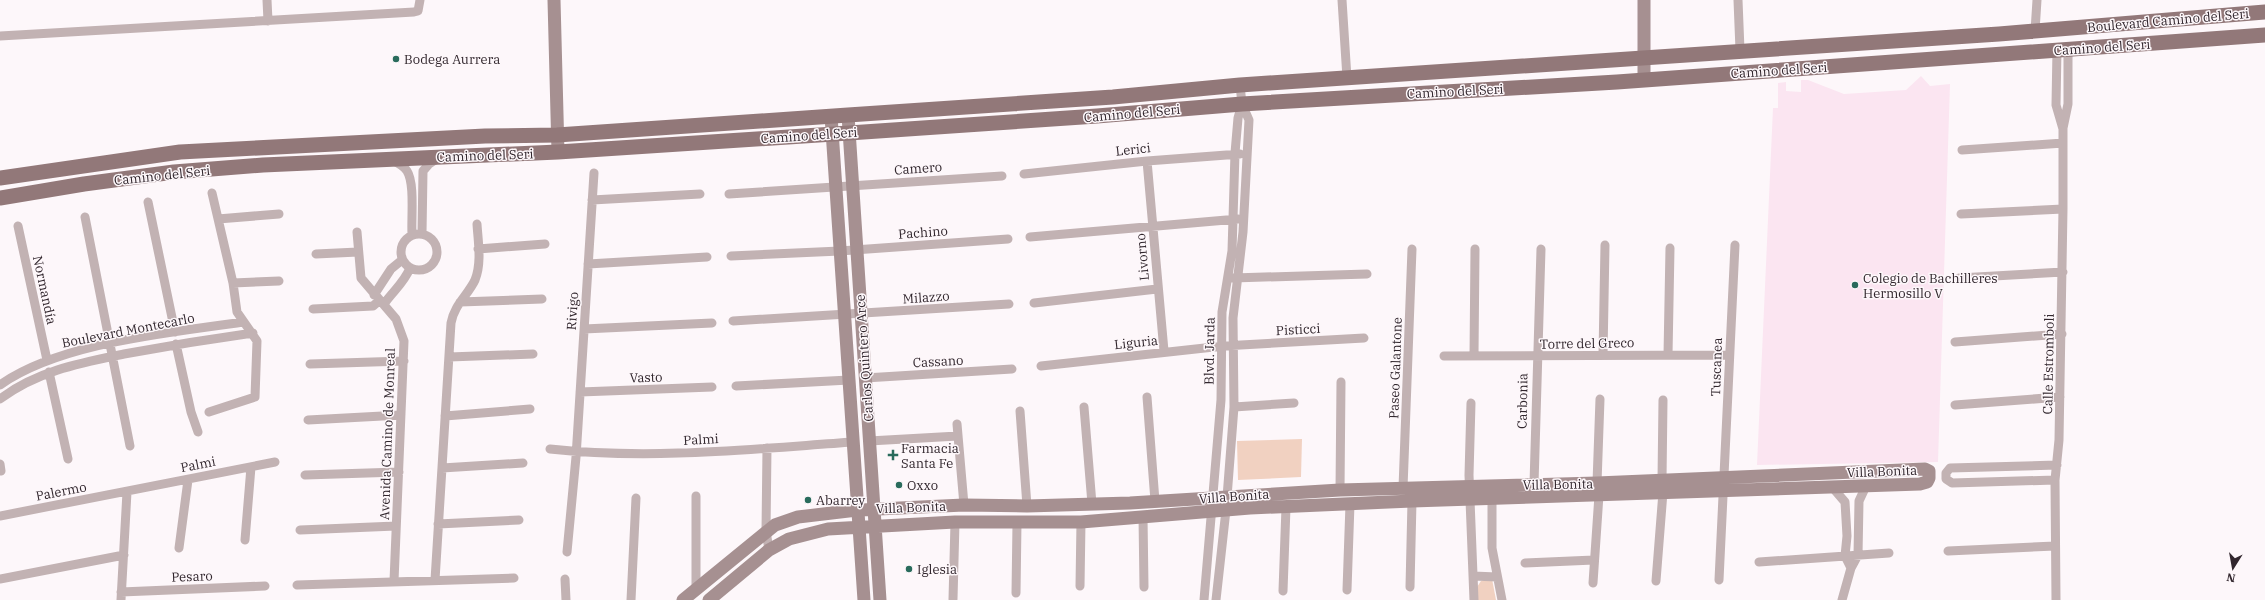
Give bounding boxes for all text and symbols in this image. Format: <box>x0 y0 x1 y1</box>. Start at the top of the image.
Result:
street label: Boulevard Camino del Seri <box>2086 5 2250 36</box>
street label: Camino del Seri <box>2053 36 2151 59</box>
place label: Bodega Aurrera <box>404 51 500 68</box>
marker: Bodega Aurrera <box>391 54 401 64</box>
street label: Camino del Seri <box>1730 59 1828 82</box>
street label: Camino del Seri <box>1406 80 1504 103</box>
street label: Camino del Seri <box>1083 101 1181 126</box>
street label: Camino del Seri <box>760 124 858 147</box>
street label: Lerici <box>1115 139 1152 160</box>
street label: Camino del Seri <box>436 145 534 166</box>
street label: Camero <box>894 158 942 179</box>
street label: Camino del Seri <box>113 162 211 189</box>
street label: Pachino <box>898 222 948 243</box>
street label: Livorno <box>1132 233 1153 281</box>
street label: Normandía <box>29 254 60 326</box>
place label: Colegio de Bachilleres Hermosillo V <box>1863 270 1997 302</box>
marker: Colegio de Bachilleres Hermosillo V <box>1850 280 1860 290</box>
street label: Milazzo <box>902 287 950 308</box>
street label: Rivigo <box>563 291 582 331</box>
street label: Carlos Quintero Arce <box>852 294 877 422</box>
street label: Boulevard Montecarlo <box>60 309 196 352</box>
street label: Calle Estromboli <box>2039 313 2058 415</box>
street label: Blvd. Jarda <box>1200 317 1219 385</box>
street label: Paseo Galantone <box>1385 317 1406 419</box>
street label: Pisticci <box>1275 320 1321 339</box>
street label: Liguria <box>1113 332 1159 353</box>
street label: Torre del Greco <box>1540 334 1634 353</box>
street label: Tuscanea <box>1707 337 1726 397</box>
street label: Avenida Camino de Monreal <box>376 348 399 520</box>
street label: Cassano <box>912 352 964 371</box>
street label: Vasto <box>629 368 663 387</box>
street label: Carbonia <box>1514 373 1531 429</box>
street label: Palmi <box>683 430 719 449</box>
place label: Farmacia Santa Fe <box>901 440 959 472</box>
marker: Farmacia Santa Fe <box>888 450 898 460</box>
street label: Palmi <box>179 453 217 476</box>
street label: Villa Bonita <box>1846 462 1918 481</box>
street label: Villa Bonita <box>1523 475 1593 494</box>
place label: Oxxo <box>907 477 938 494</box>
street label: Palermo <box>34 478 88 505</box>
marker: Oxxo <box>894 480 904 490</box>
street label: Villa Bonita <box>1198 486 1270 507</box>
place label: Abarrey <box>816 492 865 509</box>
marker: Abarrey <box>803 495 813 505</box>
street label: Villa Bonita <box>875 498 947 517</box>
north arrow <box>2213 548 2253 588</box>
place label: Iglesia <box>917 561 957 578</box>
marker: Iglesia <box>904 564 914 574</box>
street label: Pesaro <box>171 567 213 586</box>
text: N <box>2225 570 2237 586</box>

